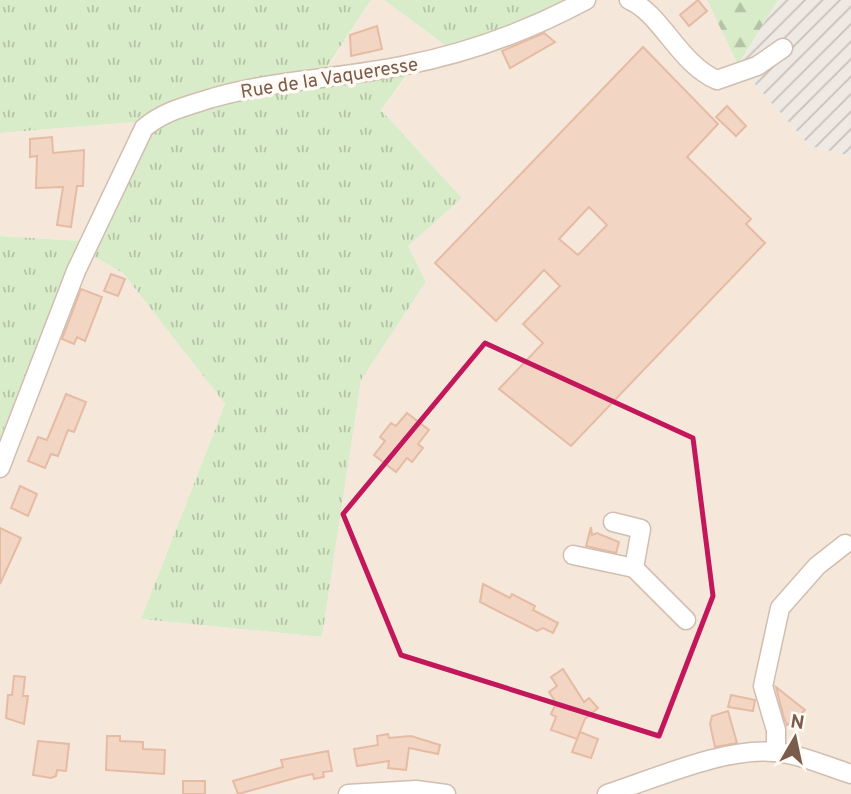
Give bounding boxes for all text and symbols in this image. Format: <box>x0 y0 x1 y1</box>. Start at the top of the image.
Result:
street label: Rue de la Vaqueresse <box>239 53 420 105</box>
north arrow <box>760 703 830 773</box>
text: N <box>789 710 806 736</box>

